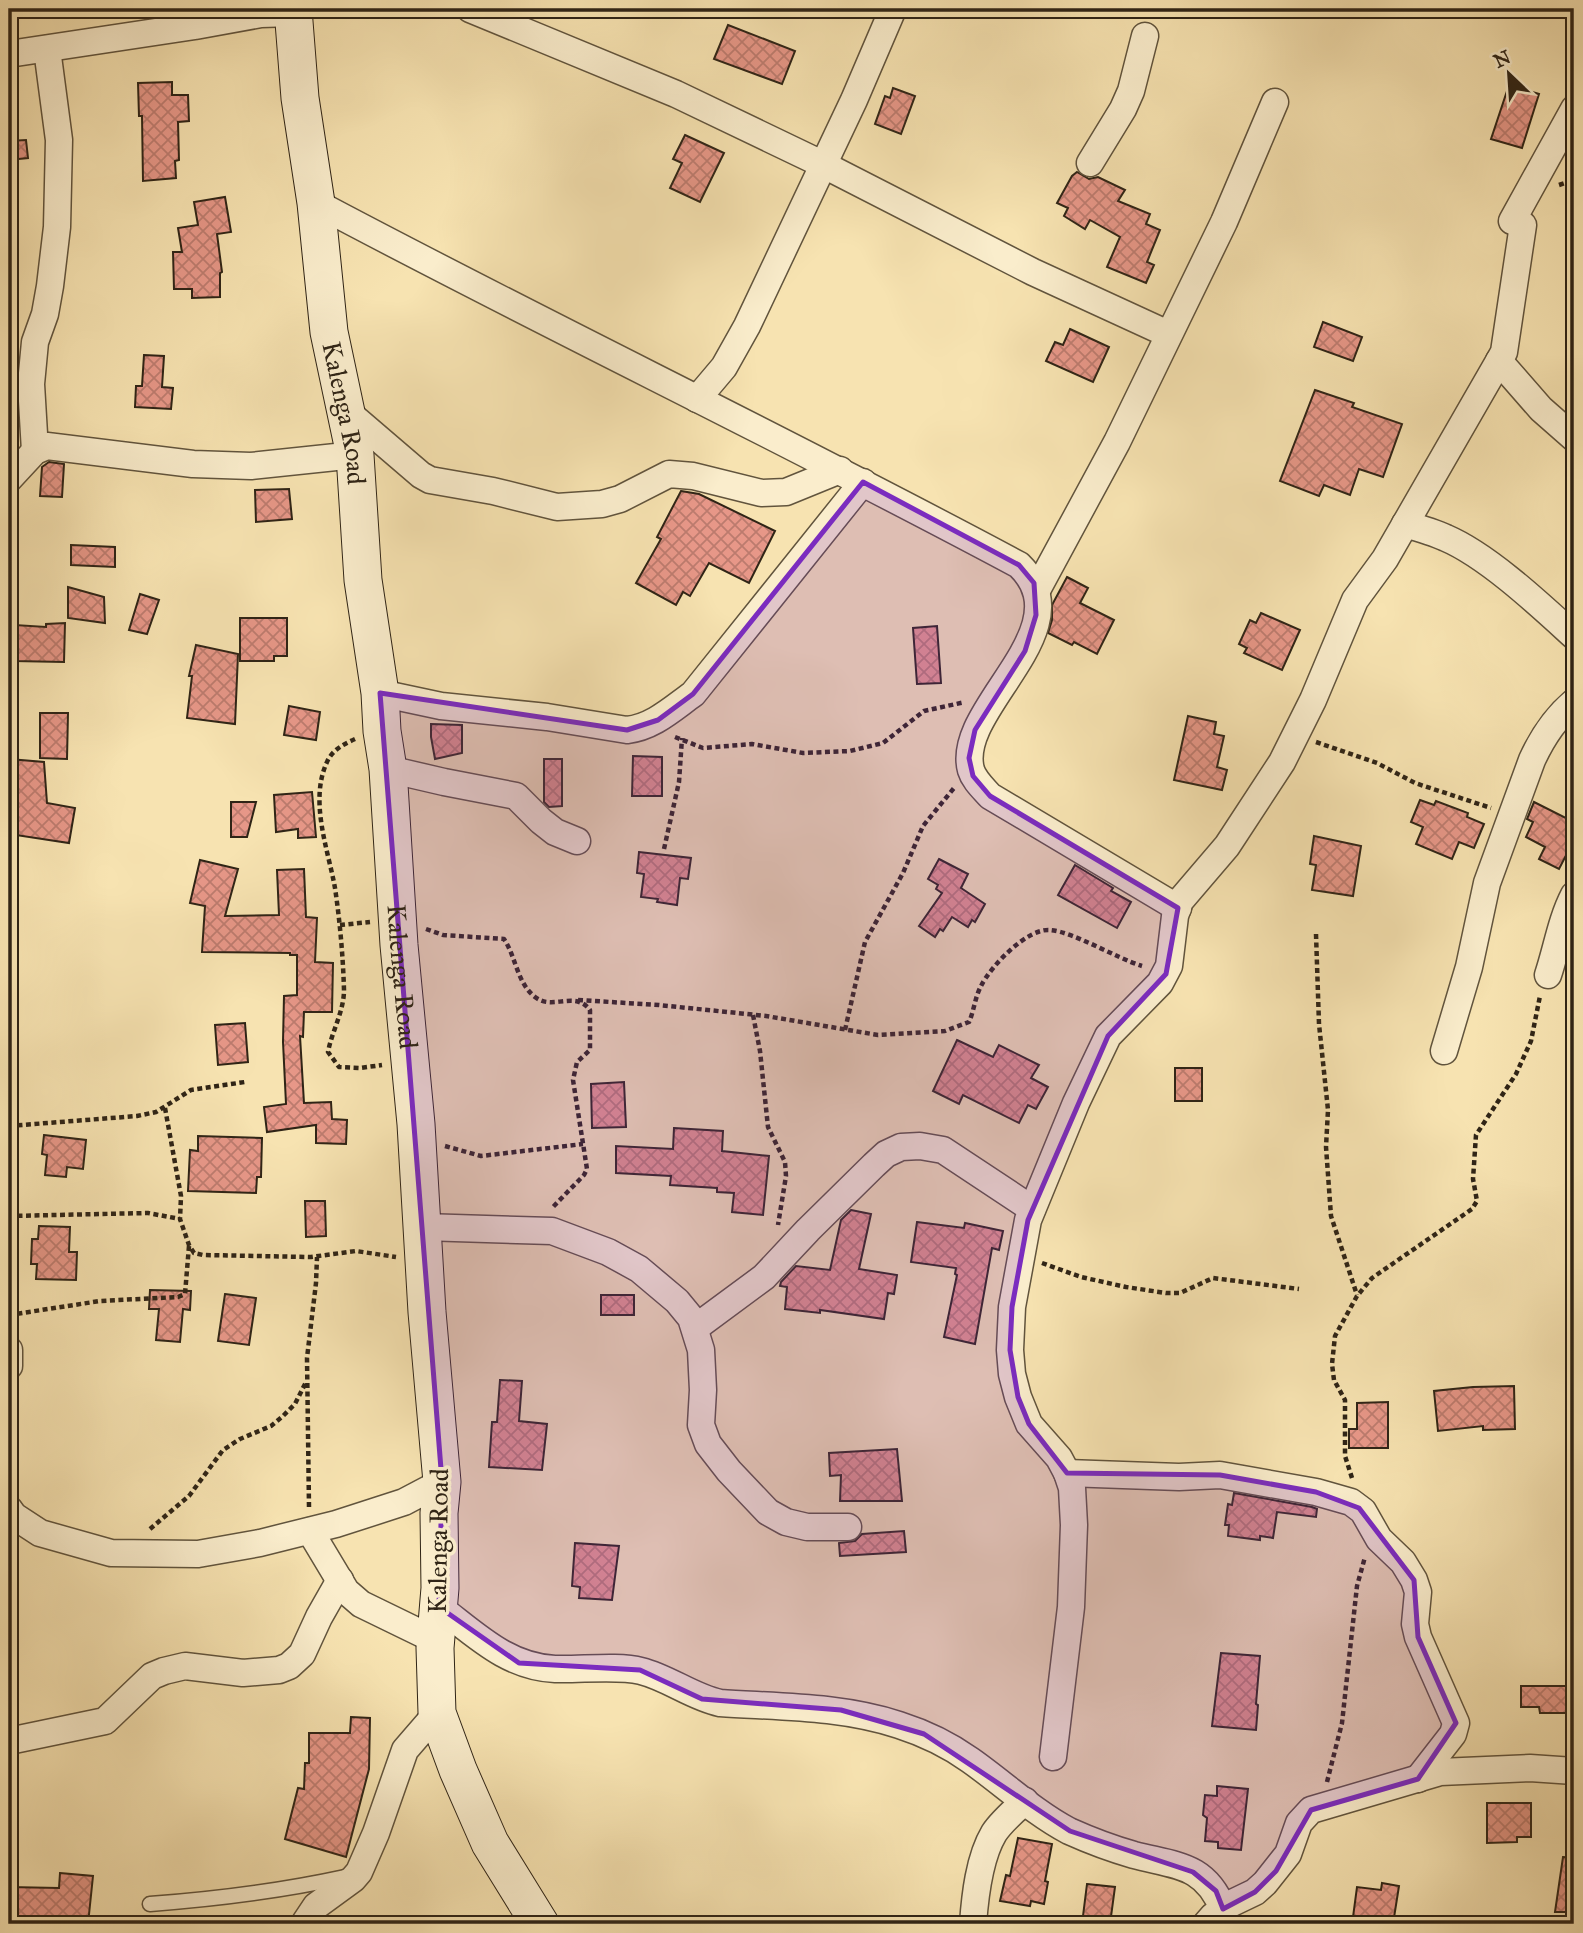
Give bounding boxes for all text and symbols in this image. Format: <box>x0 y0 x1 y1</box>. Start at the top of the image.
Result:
north arrow <box>1474 38 1544 108</box>
text: N <box>1490 45 1514 73</box>
street label: Kalenga Road <box>315 339 373 486</box>
street label: Kalenga Road <box>380 903 425 1051</box>
street label: Kalenga Road <box>421 1468 455 1614</box>

